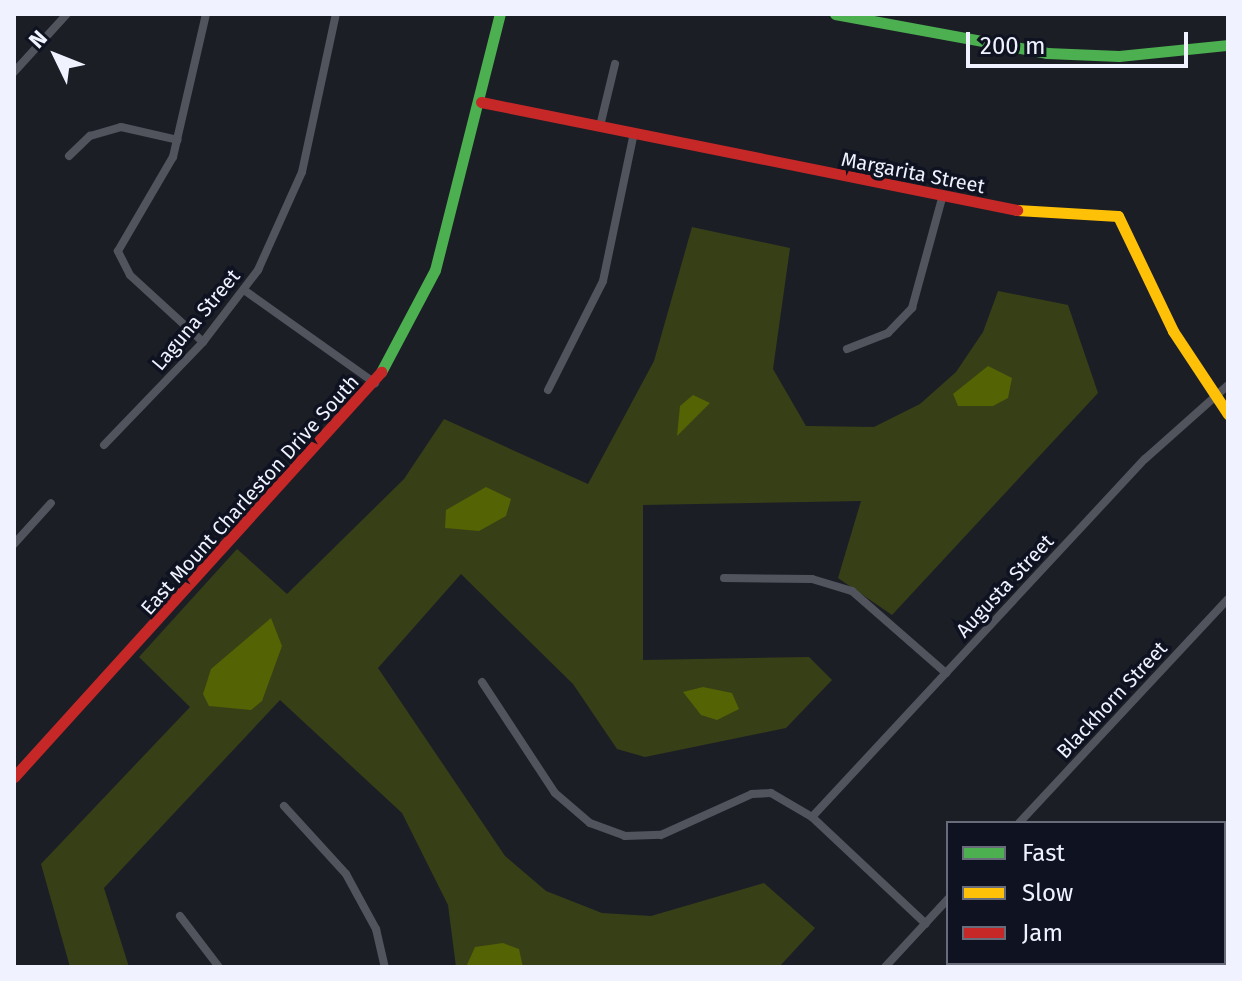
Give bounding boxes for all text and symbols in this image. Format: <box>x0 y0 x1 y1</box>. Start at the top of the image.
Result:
north arrow <box>16 16 96 96</box>
scale bar <box>970 16 1192 66</box>
text: N <box>23 25 53 54</box>
text: 200 m <box>980 32 1046 60</box>
street label: Margarita Street <box>839 147 987 199</box>
street label: Laguna Street <box>147 265 245 375</box>
street label: East Mount Charleston Drive South <box>136 370 364 620</box>
street label: Augusta Street <box>951 530 1059 642</box>
street label: Blackhorn Street <box>1052 637 1172 763</box>
legend <box>946 821 1226 965</box>
text: Fast <box>1022 839 1065 867</box>
text: Slow <box>1022 879 1073 907</box>
text: Jam <box>1022 919 1063 947</box>

